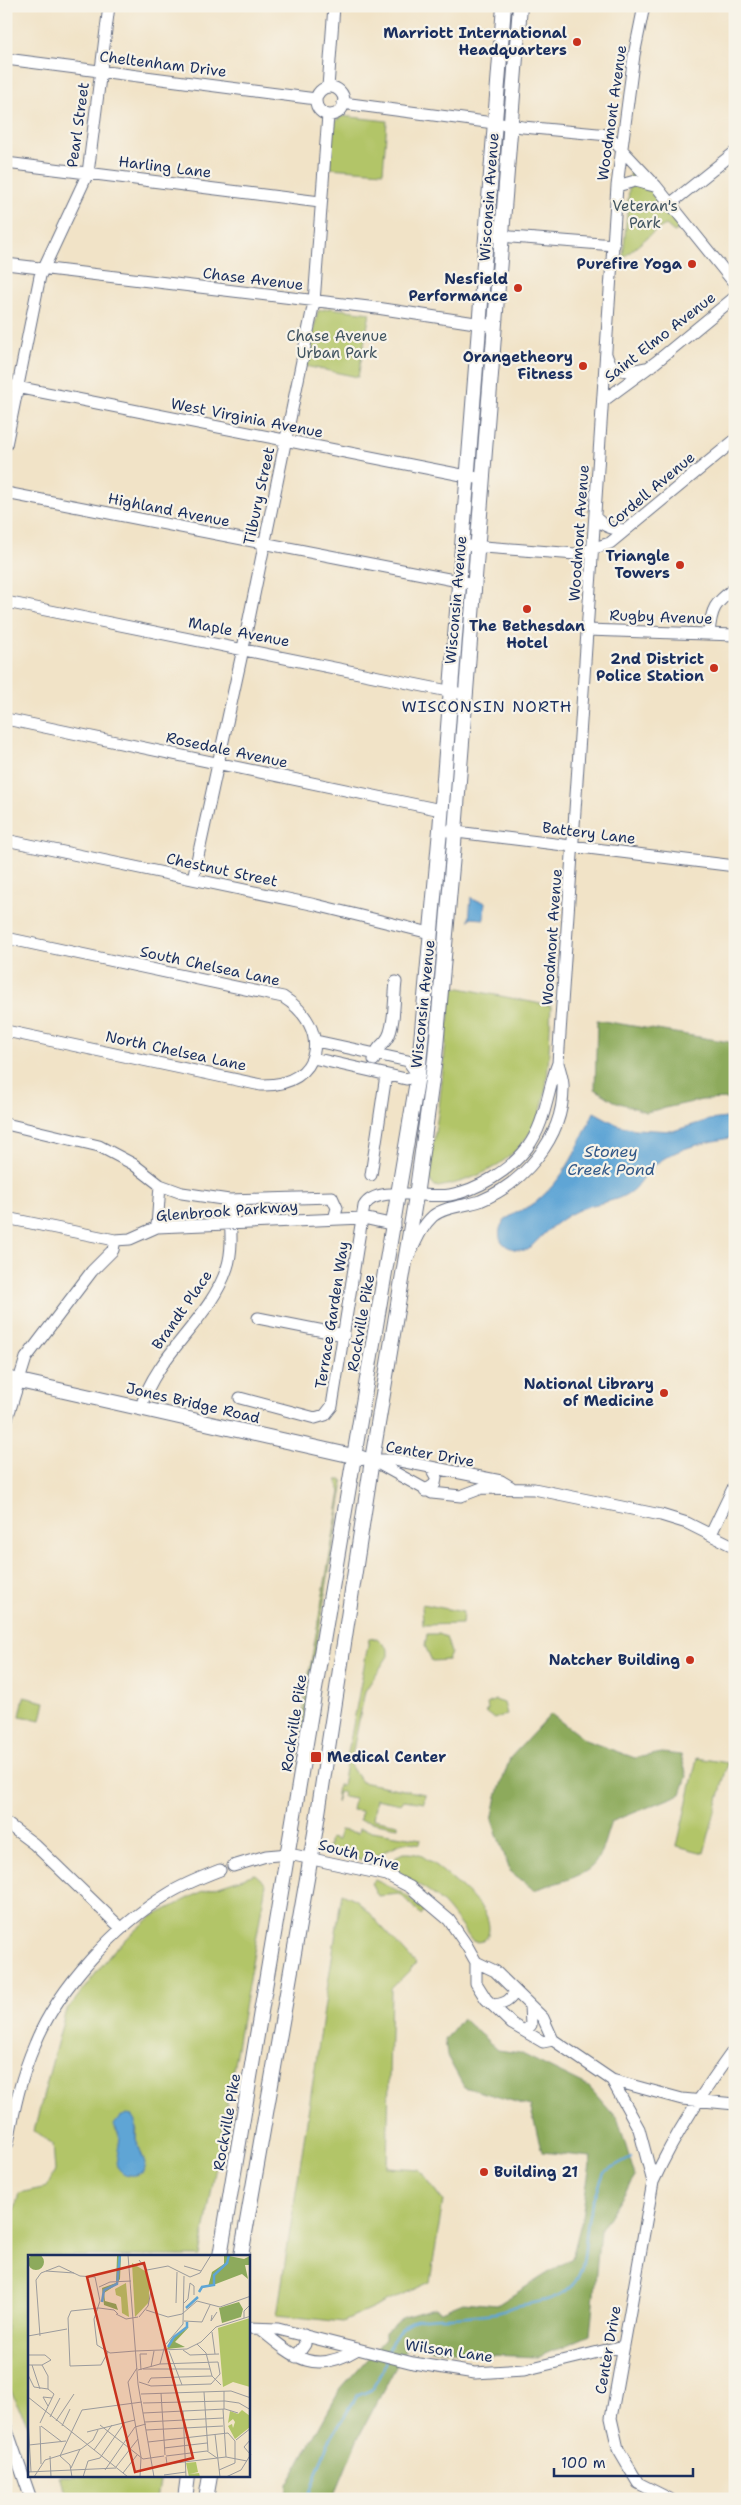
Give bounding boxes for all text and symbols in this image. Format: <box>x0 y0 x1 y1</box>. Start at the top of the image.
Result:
place label: Marriott International Headquarters <box>383 23 567 60</box>
marker: Marriott International Headquarters <box>571 36 583 48</box>
street label: Woodmont Avenue <box>593 44 631 182</box>
street label: Cheltenham Drive <box>98 46 228 82</box>
street label: Pearl Street <box>62 81 94 169</box>
street label: Wisconsin Avenue <box>475 132 503 262</box>
street label: Harling Lane <box>117 151 213 183</box>
park label: Veteran's Park <box>612 196 678 233</box>
place label: Purefire Yoga <box>577 254 683 274</box>
marker: Purefire Yoga <box>686 258 698 270</box>
street label: Chase Avenue <box>202 263 304 295</box>
place label: Nesfield Performance <box>408 269 508 306</box>
marker: Nesfield Performance <box>512 282 524 294</box>
street label: Saint Elmo Avenue <box>600 287 720 387</box>
park label: Chase Avenue Urban Park <box>286 326 388 363</box>
place label: Orangetheory Fitness <box>463 347 573 384</box>
marker: Orangetheory Fitness <box>577 360 589 372</box>
street label: West Virginia Avenue <box>169 393 325 443</box>
street label: Tilbury Street <box>239 445 279 547</box>
street label: Cordell Avenue <box>603 447 699 533</box>
street label: Woodmont Avenue <box>564 464 594 602</box>
street label: Highland Avenue <box>106 488 232 532</box>
street label: Wisconsin Avenue <box>440 535 472 665</box>
place label: Triangle Towers <box>605 546 670 583</box>
marker: Triangle Towers <box>674 559 686 571</box>
marker: The Bethesdan Hotel <box>521 603 533 615</box>
street label: Rugby Avenue <box>609 605 713 629</box>
street label: Maple Avenue <box>187 612 291 652</box>
place label: The Bethesdan Hotel <box>469 616 585 653</box>
place label: 2nd District Police Station <box>596 649 704 686</box>
marker: 2nd District Police Station <box>708 662 720 674</box>
district label: WISCONSIN NORTH <box>401 696 573 717</box>
street label: Rosedale Avenue <box>164 727 290 773</box>
street label: Battery Lane <box>541 817 637 849</box>
street label: Chestnut Street <box>165 848 279 892</box>
street label: Woodmont Avenue <box>537 868 567 1006</box>
street label: Wisconsin Avenue <box>406 939 440 1069</box>
street label: South Chelsea Lane <box>138 941 282 991</box>
street label: North Chelsea Lane <box>104 1026 248 1076</box>
water label: Stoney Creek Pond <box>567 1141 656 1180</box>
street label: Glenbrook Parkway <box>155 1196 299 1226</box>
street label: Terrace Garden Way <box>310 1240 354 1390</box>
street label: Brandt Place <box>147 1266 217 1354</box>
street label: Rockville Pike <box>343 1273 379 1373</box>
place label: National Library of Medicine <box>524 1374 654 1411</box>
street label: Jones Bridge Road <box>124 1378 262 1428</box>
marker: National Library of Medicine <box>658 1387 670 1399</box>
street label: Center Drive <box>384 1436 476 1472</box>
place label: Natcher Building <box>549 1650 680 1670</box>
marker: Natcher Building <box>684 1654 696 1666</box>
street label: Rockville Pike <box>276 1673 312 1773</box>
place label: Medical Center <box>327 1747 446 1767</box>
marker: Medical Center <box>309 1750 323 1764</box>
street label: South Drive <box>316 1835 402 1875</box>
street label: Rockville Pike <box>209 2072 245 2172</box>
place label: Building 21 <box>494 2162 578 2182</box>
marker: Building 21 <box>478 2166 490 2178</box>
inset map <box>28 2255 250 2478</box>
street label: Center Drive <box>590 2304 626 2396</box>
street label: Wilson Lane <box>404 2335 494 2367</box>
scale bar <box>554 2445 692 2477</box>
text: 100 m <box>561 2453 606 2473</box>

